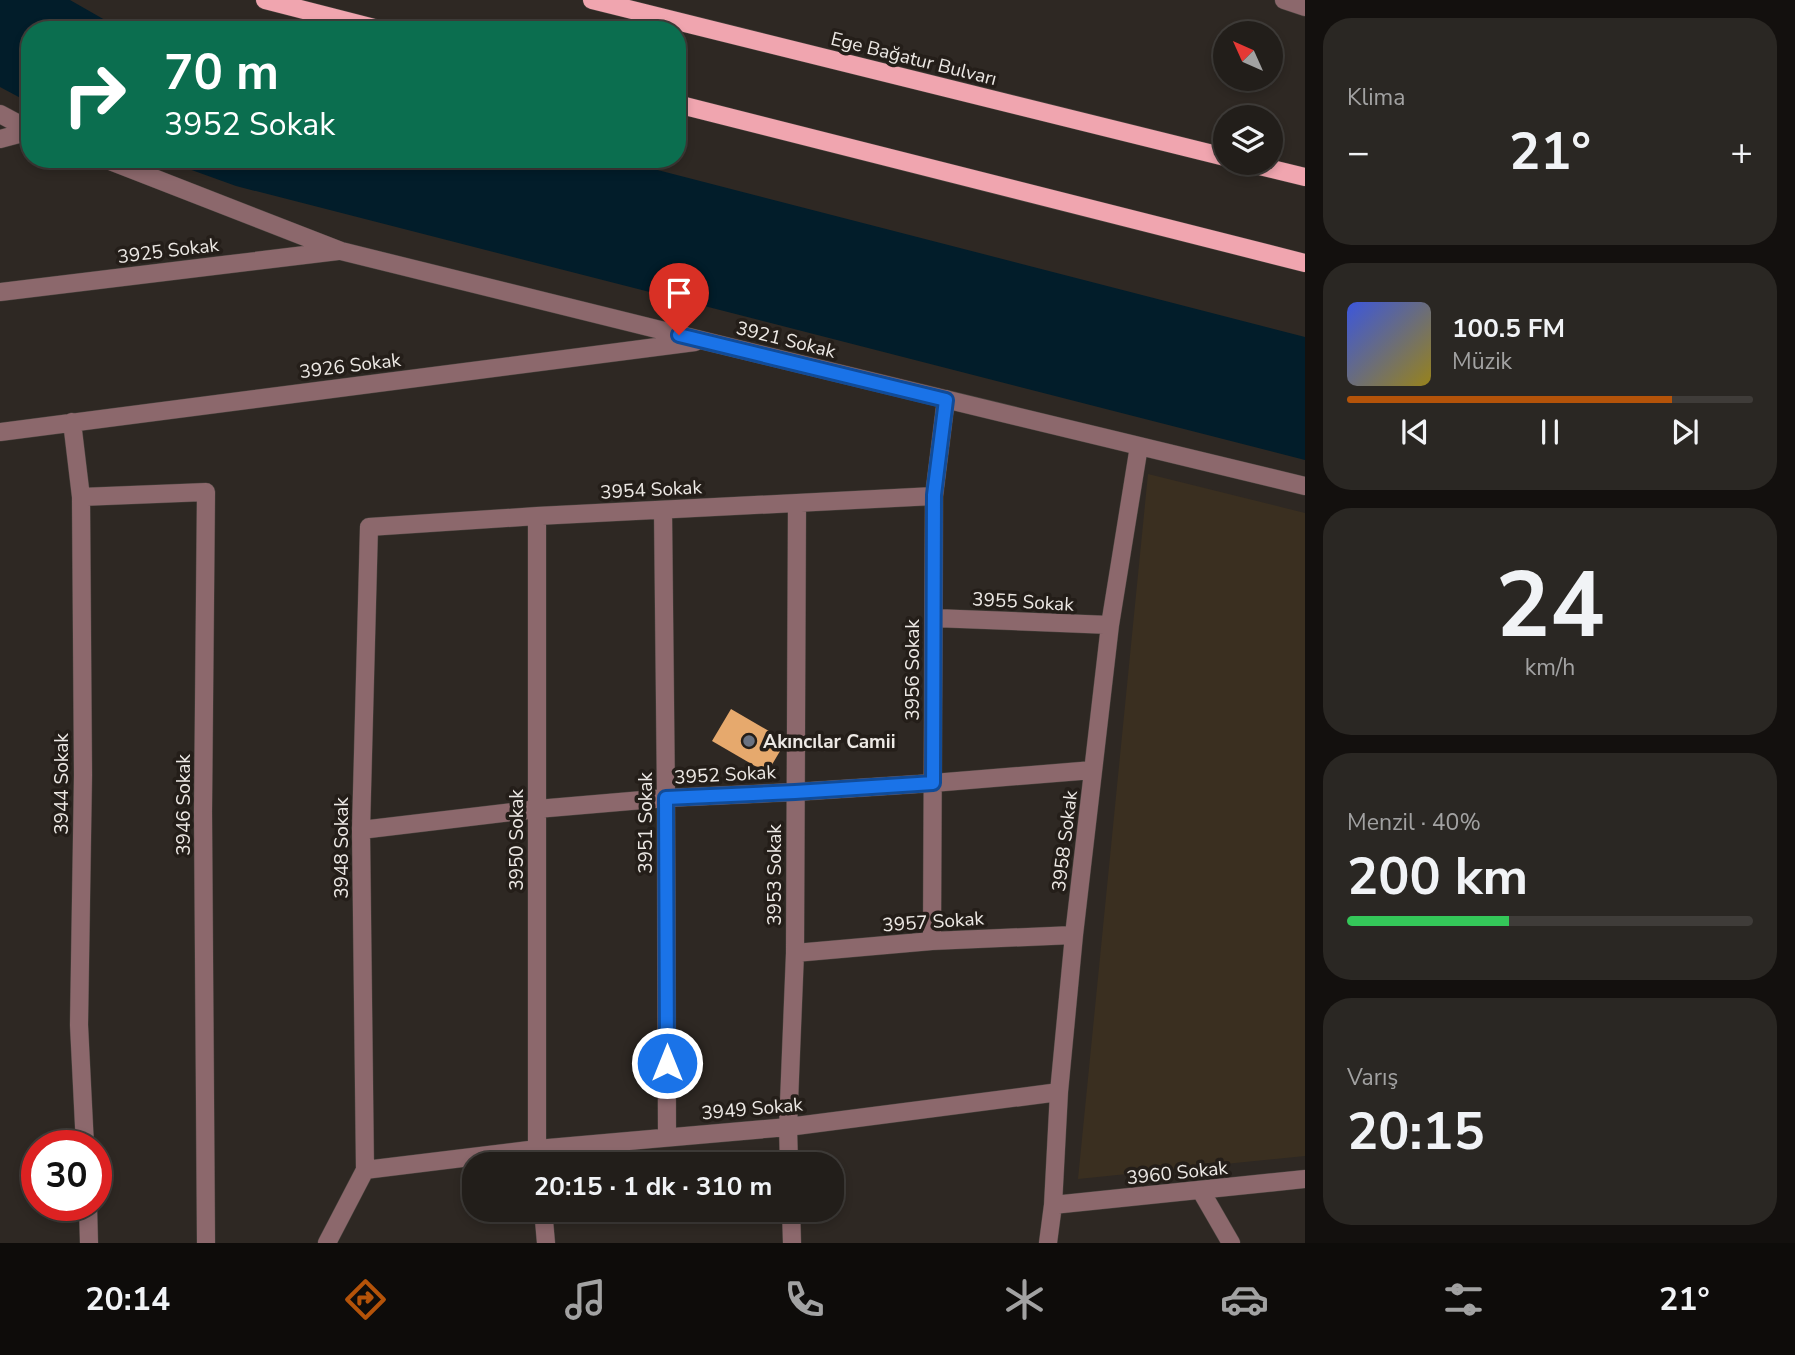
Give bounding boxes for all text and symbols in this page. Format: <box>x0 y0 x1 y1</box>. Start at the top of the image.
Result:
north arrow <box>1213 21 1283 91</box>
map controls <box>1213 21 1283 175</box>
street label: Ege Bağatur Bulvarı <box>828 26 999 92</box>
text: 70 m <box>164 39 279 106</box>
icon: right <box>49 49 140 140</box>
text: Klima <box>1347 82 1405 113</box>
text: 3952 Sokak <box>164 103 335 146</box>
button: layers <box>1213 105 1283 175</box>
text: 21° <box>1509 116 1591 187</box>
text: − <box>1347 127 1370 178</box>
text: + <box>1730 127 1753 178</box>
street label: 3925 Sokak <box>116 232 221 270</box>
pin <box>649 263 709 335</box>
icon: arrive <box>660 274 698 312</box>
text: 100.5 FM <box>1452 311 1565 346</box>
street label: 3921 Sokak <box>733 315 839 365</box>
text: Müzik <box>1452 346 1512 377</box>
street label: 3926 Sokak <box>298 347 403 385</box>
icon: previous <box>1396 413 1434 451</box>
icon: pause <box>1531 413 1569 451</box>
icon: next <box>1666 413 1704 451</box>
street label: 3954 Sokak <box>600 474 703 506</box>
text: 24 <box>1495 544 1605 668</box>
street label: 3955 Sokak <box>971 586 1075 618</box>
street label: 3956 Sokak <box>900 619 926 721</box>
text: km/h <box>1525 652 1575 683</box>
place label: Akıncılar Camii <box>763 729 896 755</box>
street label: 3944 Sokak <box>49 733 75 835</box>
marker: Akıncılar Camii <box>741 733 757 749</box>
street label: 3946 Sokak <box>171 754 197 856</box>
street label: 3952 Sokak <box>674 759 777 791</box>
street label: 3951 Sokak <box>633 772 659 874</box>
street label: 3950 Sokak <box>504 789 530 891</box>
street label: 3958 Sokak <box>1046 789 1084 893</box>
street label: 3948 Sokak <box>329 797 355 899</box>
text: Menzil · 40% <box>1347 807 1481 838</box>
street label: 3953 Sokak <box>762 824 788 926</box>
text: 200 km <box>1347 841 1528 912</box>
street label: 3957 Sokak <box>881 905 985 939</box>
position arrow <box>630 1026 704 1100</box>
text: Varış <box>1347 1062 1398 1093</box>
street label: 3949 Sokak <box>700 1092 804 1126</box>
text: 20:15 <box>1347 1096 1485 1167</box>
speed limit sign: 30 <box>21 1130 112 1221</box>
street label: 3960 Sokak <box>1125 1155 1230 1191</box>
text: 20:15 · 1 dk · 310 m <box>534 1169 772 1204</box>
icon: directions <box>341 1275 390 1324</box>
icon: music <box>561 1275 610 1324</box>
icon: phone <box>780 1275 829 1324</box>
icon: climate <box>1000 1275 1049 1324</box>
icon: car <box>1220 1275 1269 1324</box>
icon: filters <box>1439 1275 1488 1324</box>
text: 20:14 <box>85 1278 170 1321</box>
text: 21° <box>1659 1278 1710 1321</box>

